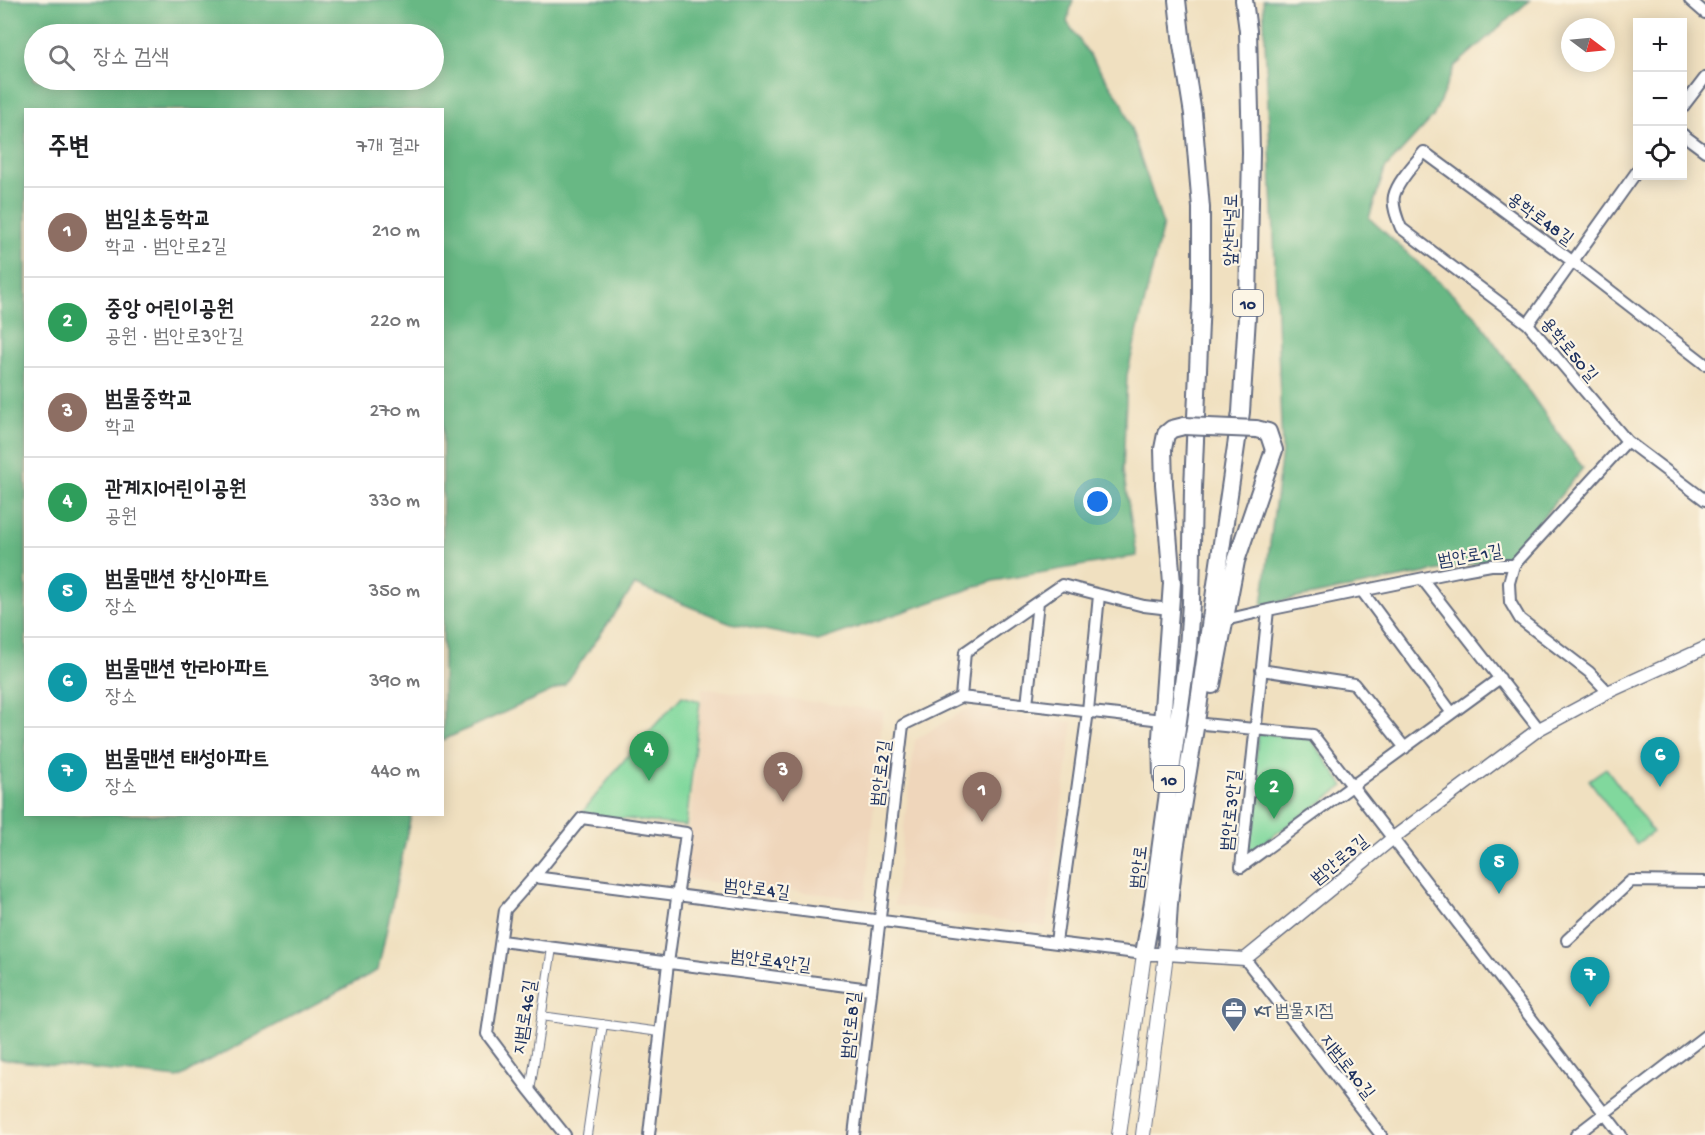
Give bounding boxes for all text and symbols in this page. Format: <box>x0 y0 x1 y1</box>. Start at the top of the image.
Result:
north arrow <box>1561 18 1615 72</box>
map controls <box>1633 18 1687 180</box>
button: + <box>1633 18 1687 72</box>
search box <box>24 24 444 90</box>
icon: search <box>45 41 78 74</box>
text: 장소 검색 <box>93 46 169 72</box>
button: − <box>1633 72 1687 126</box>
button: locate <box>1633 126 1687 180</box>
text: 주변 <box>48 134 90 165</box>
text: 7개 결과 <box>357 137 420 160</box>
street label: 용학로48길 <box>1502 189 1577 251</box>
street label: 앞산터널로 <box>1221 194 1244 266</box>
text: 범일초등학교 <box>105 208 211 234</box>
text: 1 <box>63 221 72 244</box>
text: 210 m <box>372 221 420 244</box>
text: 학교 · 범안로2길 <box>105 237 227 260</box>
road number: 10 <box>1233 290 1263 316</box>
text: 중앙 어린이공원 <box>105 298 234 324</box>
text: 2 <box>63 311 72 334</box>
text: 220 m <box>370 311 420 334</box>
street label: 용학로50길 <box>1535 314 1601 387</box>
text: 공원 · 범안로3안길 <box>105 327 244 350</box>
text: 범물중학교 <box>105 388 194 414</box>
text: 3 <box>62 401 73 424</box>
text: 270 m <box>370 401 420 424</box>
text: 학교 <box>105 417 137 440</box>
text: 관계지어린이공원 <box>105 478 247 504</box>
your location <box>1083 487 1112 516</box>
text: 4 <box>63 491 72 514</box>
text: 330 m <box>369 491 420 514</box>
text: 공원 <box>105 507 137 530</box>
street label: 범안로1길 <box>1437 542 1505 573</box>
text: 범물맨션 창신아파트 <box>105 568 270 594</box>
text: 5 <box>62 581 73 604</box>
text: 350 m <box>369 581 420 604</box>
text: 장소 <box>105 597 137 620</box>
text: 범물맨션 한라아파트 <box>105 658 270 684</box>
text: 6 <box>62 671 73 694</box>
text: 390 m <box>369 671 420 694</box>
text: 장소 <box>105 687 137 710</box>
pin: 4 <box>630 732 668 781</box>
street label: 범안로2길 <box>868 738 897 808</box>
pin: 6 <box>1640 738 1680 787</box>
text: 범물맨션 태성아파트 <box>105 748 270 774</box>
pin: 3 <box>764 752 802 802</box>
text: 7 <box>62 761 73 784</box>
text: 440 m <box>371 761 420 784</box>
road number: 10 <box>1154 766 1184 792</box>
street label: 범안로3안길 <box>1218 768 1247 852</box>
pin: 2 <box>1254 770 1294 819</box>
pin: 1 <box>962 772 1002 822</box>
text: 장소 <box>105 777 137 800</box>
street label: 범안로3길 <box>1308 831 1374 890</box>
street label: 범안로 <box>1127 844 1154 890</box>
pin: 5 <box>1480 844 1518 894</box>
street label: 범안로4길 <box>722 876 791 905</box>
street label: 범안로4안길 <box>729 947 813 978</box>
pin: 7 <box>1570 958 1610 1007</box>
street label: 지범로46길 <box>510 978 543 1056</box>
street label: 범안로8길 <box>838 990 867 1060</box>
office icon: KT 범물지점 <box>1219 995 1249 1033</box>
place label: KT 범물지점 <box>1254 1002 1334 1023</box>
street label: 지범로40길 <box>1314 1031 1378 1105</box>

